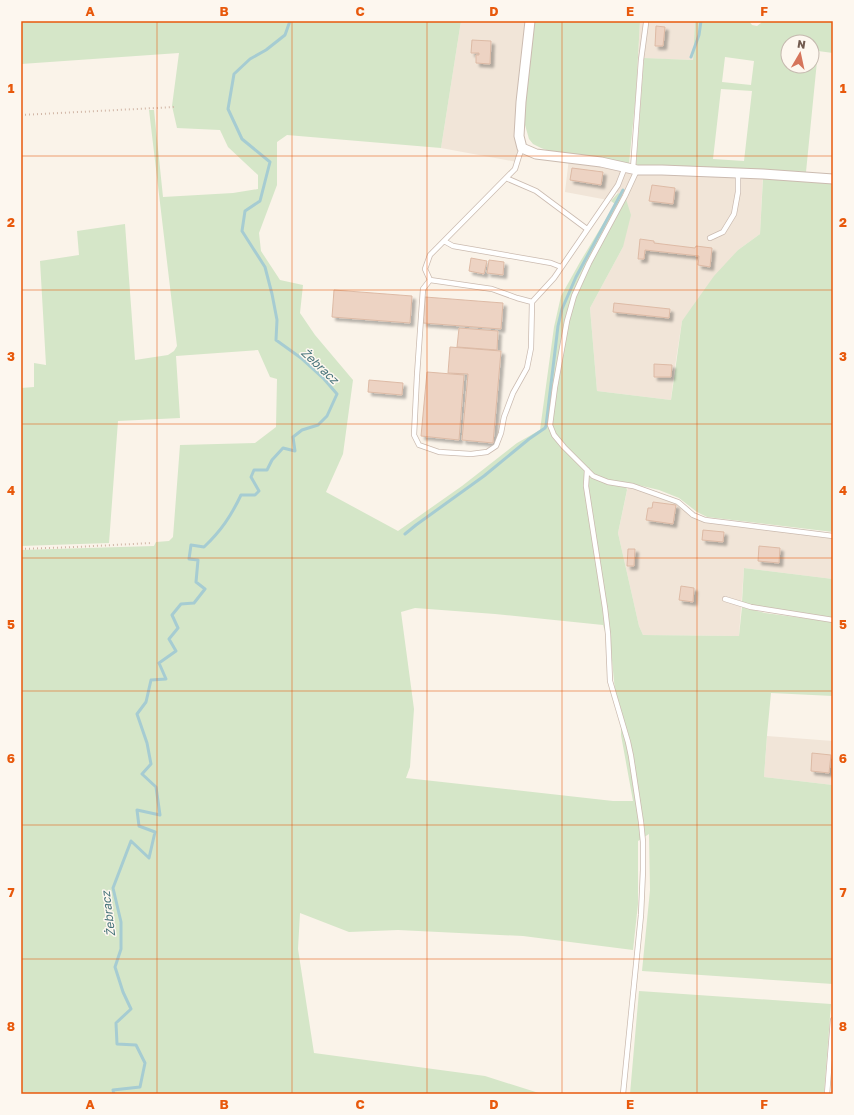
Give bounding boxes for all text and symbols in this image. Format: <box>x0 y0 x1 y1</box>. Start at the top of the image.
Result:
text: A <box>85 3 95 19</box>
text: B <box>219 3 229 19</box>
text: C <box>355 3 365 19</box>
text: D <box>489 3 499 19</box>
text: E <box>626 3 634 19</box>
text: F <box>760 3 768 19</box>
north arrow <box>780 34 820 74</box>
text: N <box>796 37 807 51</box>
text: 1 <box>8 80 15 96</box>
text: 1 <box>840 80 847 96</box>
text: 2 <box>7 214 15 230</box>
text: 2 <box>839 214 847 230</box>
water label: Żebracz <box>298 345 343 388</box>
text: 3 <box>7 348 15 364</box>
text: 3 <box>839 348 847 364</box>
text: 4 <box>7 482 15 498</box>
text: 4 <box>839 482 847 498</box>
text: 5 <box>7 616 15 632</box>
text: 5 <box>839 616 847 632</box>
text: 6 <box>7 750 15 766</box>
text: 6 <box>839 750 847 766</box>
text: 7 <box>7 884 15 900</box>
text: 7 <box>839 884 847 900</box>
water label: Żebracz <box>98 889 118 937</box>
text: 8 <box>7 1018 15 1034</box>
text: 8 <box>839 1018 847 1034</box>
text: A <box>85 1096 95 1112</box>
text: B <box>219 1096 229 1112</box>
text: C <box>355 1096 365 1112</box>
text: D <box>489 1096 499 1112</box>
text: E <box>626 1096 634 1112</box>
text: F <box>760 1096 768 1112</box>

